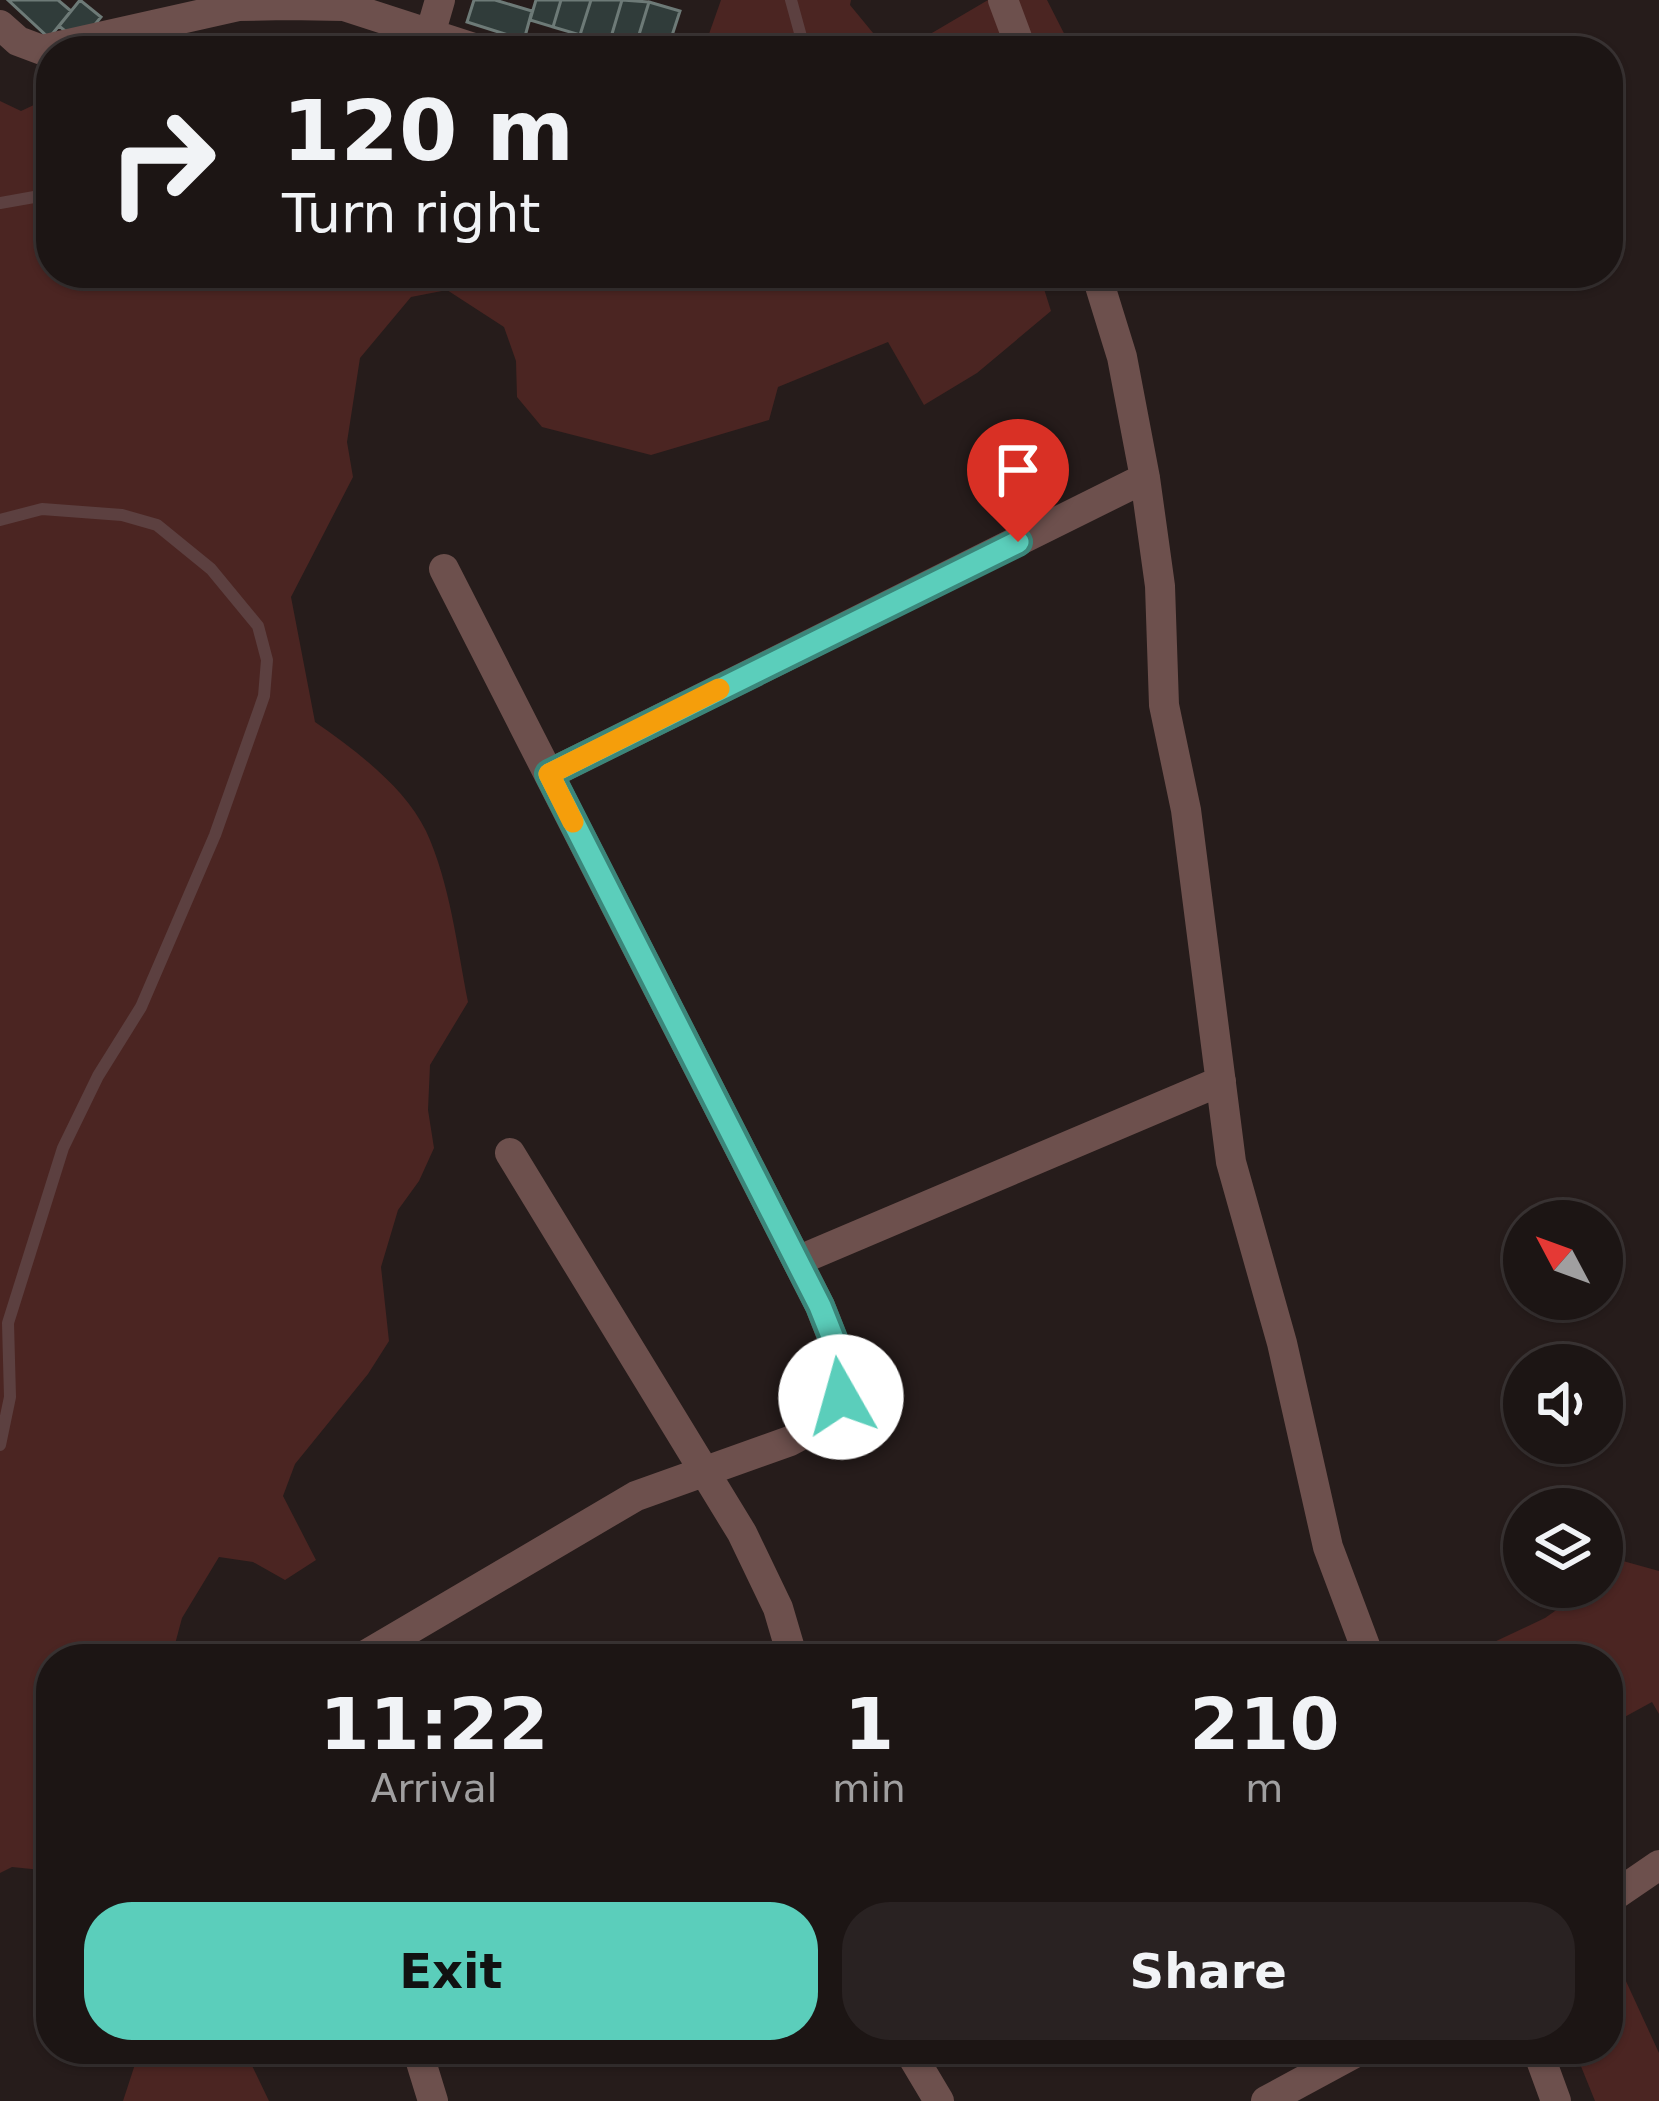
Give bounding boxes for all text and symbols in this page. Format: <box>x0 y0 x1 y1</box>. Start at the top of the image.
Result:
text: 120 m <box>282 82 574 180</box>
icon: right <box>84 84 240 240</box>
text: Turn right <box>282 182 541 245</box>
pin <box>967 419 1069 542</box>
icon: arrive <box>985 437 1051 503</box>
north arrow <box>1503 1200 1623 1320</box>
map controls <box>1503 1200 1623 1608</box>
position arrow <box>778 1334 904 1460</box>
button: sound <box>1503 1344 1623 1464</box>
button: layers <box>1503 1488 1623 1608</box>
text: 11:22 <box>319 1682 549 1766</box>
text: 1 <box>844 1682 894 1766</box>
text: 210 <box>1189 1682 1339 1766</box>
text: Arrival <box>371 1766 497 1811</box>
text: min <box>832 1766 906 1811</box>
text: m <box>1245 1766 1283 1811</box>
button: Exit <box>84 1902 818 2040</box>
button: Share <box>842 1902 1575 2040</box>

